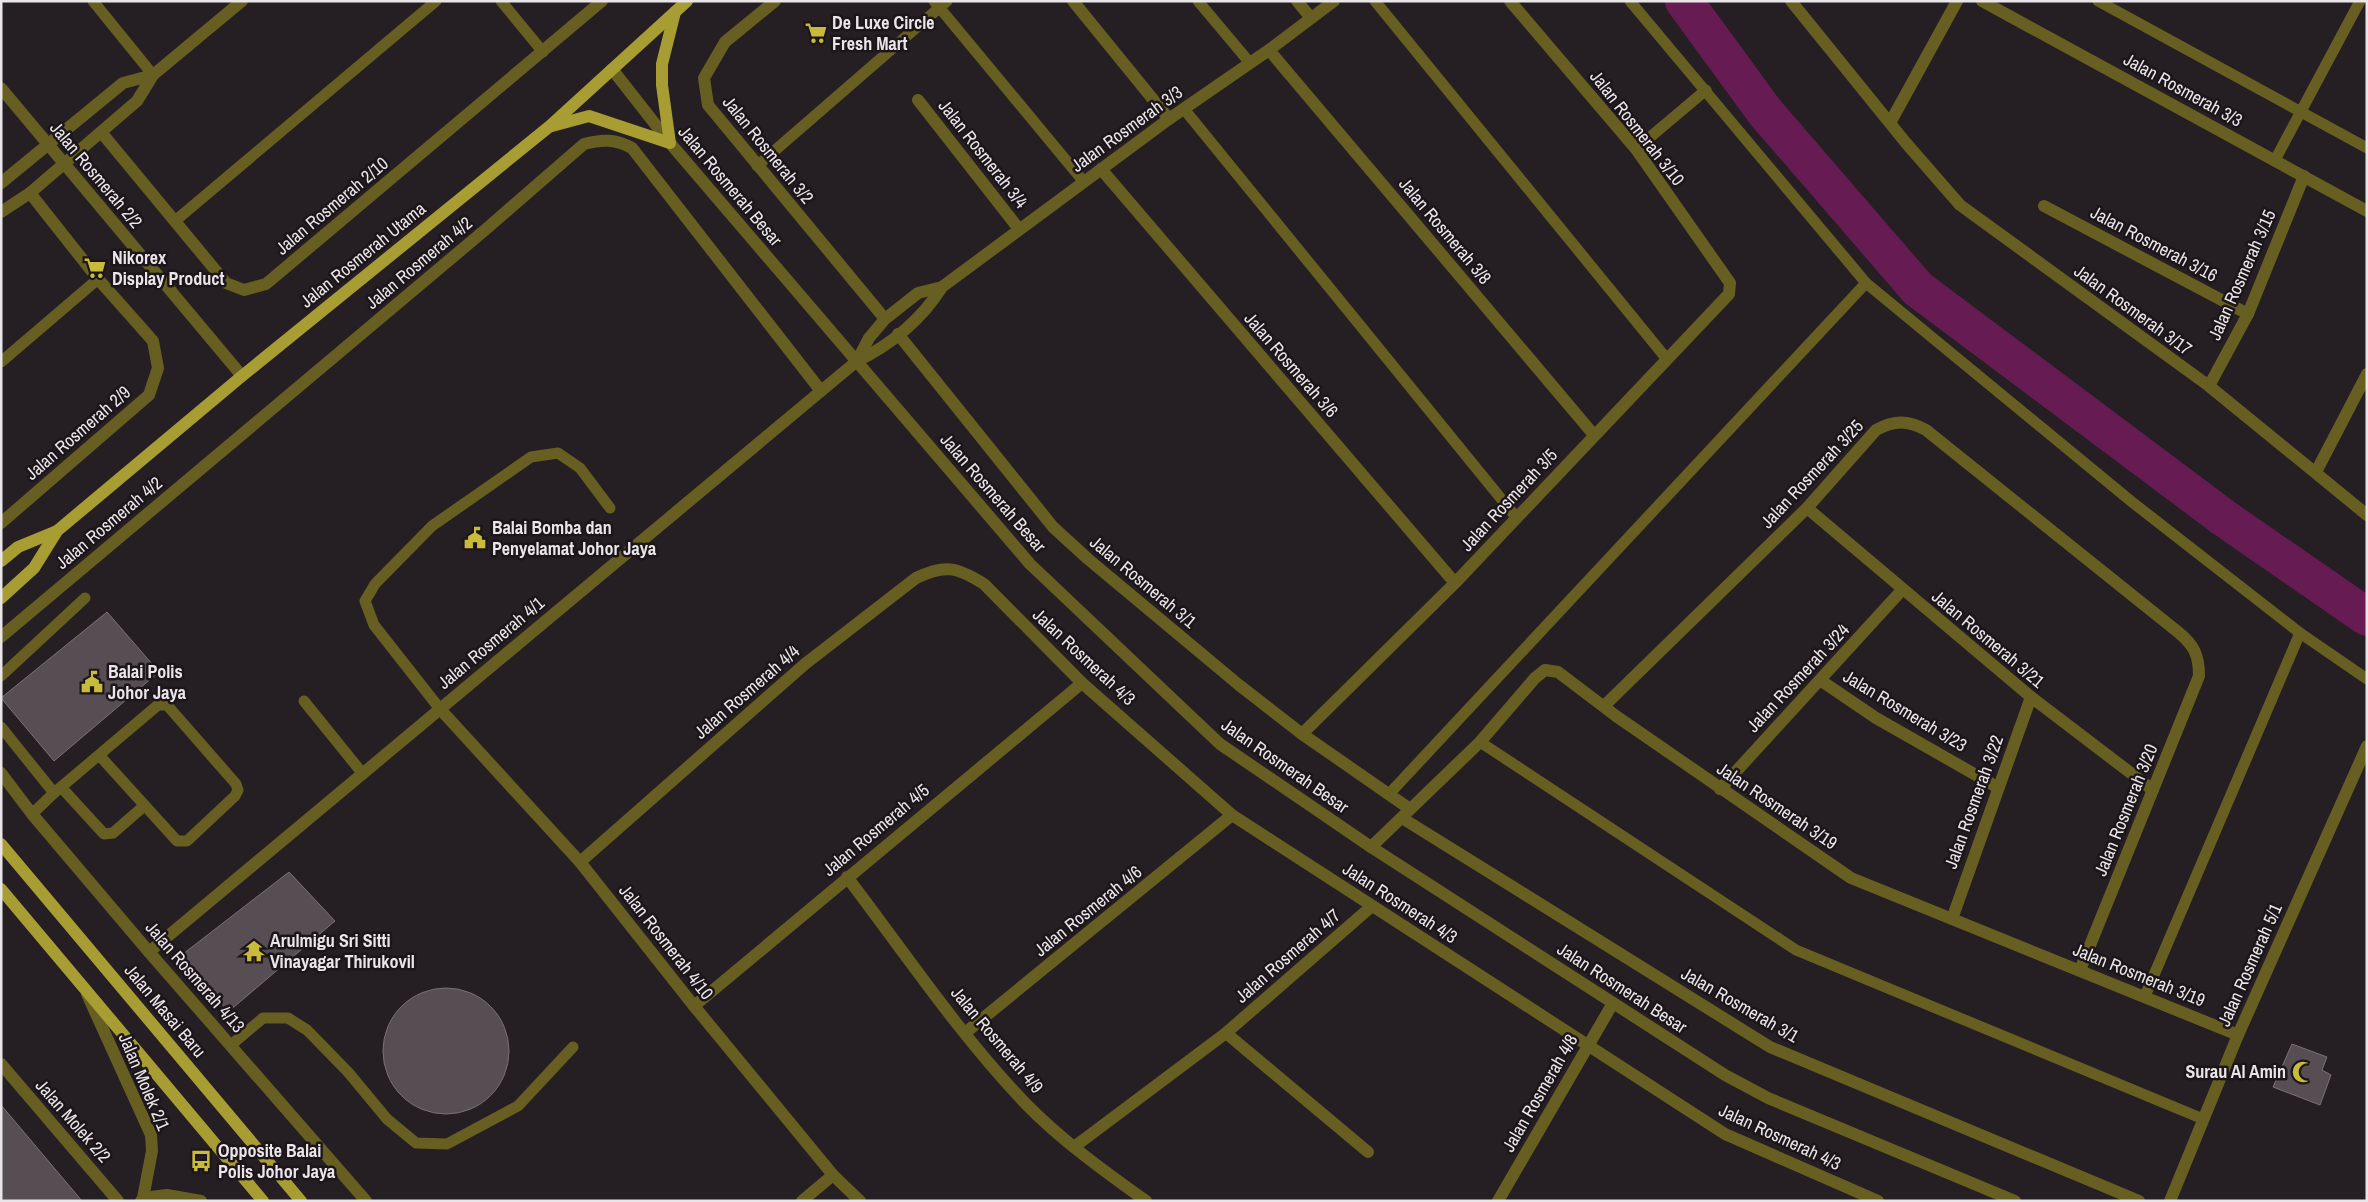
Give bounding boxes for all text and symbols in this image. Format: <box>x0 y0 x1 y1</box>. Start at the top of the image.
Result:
place label: De Luxe Circle Fresh Mart <box>832 10 935 56</box>
supermarket icon: De Luxe Circle Fresh Mart <box>803 20 829 46</box>
street label: Jalan Rosmerah 3/3 <box>2119 47 2247 133</box>
street label: Jalan Rosmerah 3/10 <box>1584 65 1690 191</box>
street label: Jalan Rosmerah 3/3 <box>1066 80 1187 178</box>
street label: Jalan Rosmerah 3/2 <box>717 90 820 209</box>
street label: Jalan Rosmerah 3/4 <box>933 94 1034 213</box>
street label: Jalan Rosmerah 2/2 <box>44 116 148 233</box>
street label: Jalan Rosmerah Besar <box>673 120 788 251</box>
street label: Jalan Rosmerah 2/10 <box>270 151 393 260</box>
street label: Jalan Rosmerah 3/8 <box>1393 172 1497 289</box>
street label: Jalan Rosmerah Utama <box>295 196 431 313</box>
street label: Jalan Rosmerah 3/16 <box>2086 200 2222 288</box>
street label: Jalan Rosmerah 3/15 <box>2202 206 2281 344</box>
street label: Jalan Rosmerah 4/2 <box>360 211 477 315</box>
place label: Nikorex Display Product <box>112 245 224 291</box>
supermarket icon: Nikorex Display Product <box>82 255 108 281</box>
street label: Jalan Rosmerah 3/17 <box>2069 258 2197 361</box>
street label: Jalan Rosmerah 3/6 <box>1239 307 1344 423</box>
street label: Jalan Rosmerah 2/9 <box>20 380 136 485</box>
street label: Jalan Rosmerah 3/25 <box>1755 414 1869 533</box>
street label: Jalan Rosmerah Besar <box>935 428 1052 558</box>
street label: Jalan Rosmerah 3/5 <box>1454 443 1563 556</box>
street label: Jalan Rosmerah 4/2 <box>50 471 167 575</box>
place label: Balai Bomba dan Penyelamat Johor Jaya <box>492 515 657 561</box>
public building icon: Balai Bomba dan Penyelamat Johor Jaya <box>462 525 488 551</box>
street label: Jalan Rosmerah 3/1 <box>1085 530 1203 634</box>
street label: Jalan Rosmerah 3/21 <box>1927 584 2051 694</box>
street label: Jalan Rosmerah 4/1 <box>432 590 550 695</box>
street label: Jalan Rosmerah 4/3 <box>1028 602 1141 711</box>
street label: Jalan Rosmerah 3/24 <box>1741 618 1855 737</box>
street label: Jalan Rosmerah 4/4 <box>689 639 805 744</box>
place label: Balai Polis Johor Jaya <box>108 659 187 705</box>
street label: Jalan Rosmerah 3/23 <box>1839 664 1972 757</box>
public building icon: Balai Polis Johor Jaya <box>79 669 105 695</box>
street label: Jalan Rosmerah Besar <box>1217 712 1354 819</box>
street label: Jalan Rosmerah 3/22 <box>1938 732 2009 872</box>
street label: Jalan Rosmerah 3/20 <box>2088 740 2163 880</box>
street label: Jalan Rosmerah 3/19 <box>1712 756 1842 855</box>
street label: Jalan Rosmerah 4/5 <box>817 778 934 882</box>
street label: Jalan Rosmerah 4/3 <box>1338 856 1462 949</box>
street label: Jalan Rosmerah 4/6 <box>1028 859 1147 962</box>
street label: Jalan Rosmerah 4/10 <box>613 879 719 1005</box>
street label: Jalan Rosmerah 5/1 <box>2211 899 2288 1030</box>
street label: Jalan Rosmerah 4/7 <box>1230 903 1346 1008</box>
street label: Jalan Rosmerah 4/13 <box>140 916 251 1038</box>
place label: Arulmigu Sri Sitti Vinayagar Thirukovil <box>270 928 415 974</box>
street label: Jalan Rosmerah Besar <box>1553 936 1692 1039</box>
street label: Jalan Rosmerah 3/19 <box>2069 937 2209 1012</box>
temple icon: Arulmigu Sri Sitti Vinayagar Thirukovil <box>241 938 267 964</box>
street label: Jalan Masai Baru <box>119 959 212 1063</box>
street label: Jalan Rosmerah 3/1 <box>1677 961 1804 1049</box>
street label: Jalan Rosmerah 4/9 <box>945 981 1049 1098</box>
street label: Jalan Molek 2/1 <box>113 1029 176 1135</box>
street label: Jalan Rosmerah 4/8 <box>1496 1029 1583 1156</box>
place label: Surau Al Amin <box>2185 1059 2286 1084</box>
mosque icon: Surau Al Amin <box>2290 1059 2316 1085</box>
street label: Jalan Molek 2/2 <box>30 1073 117 1168</box>
street label: Jalan Rosmerah 4/3 <box>1715 1097 1845 1176</box>
place label: Opposite Balai Polis Johor Jaya <box>218 1138 336 1184</box>
bus stop icon: Opposite Balai Polis Johor Jaya <box>188 1148 214 1174</box>

